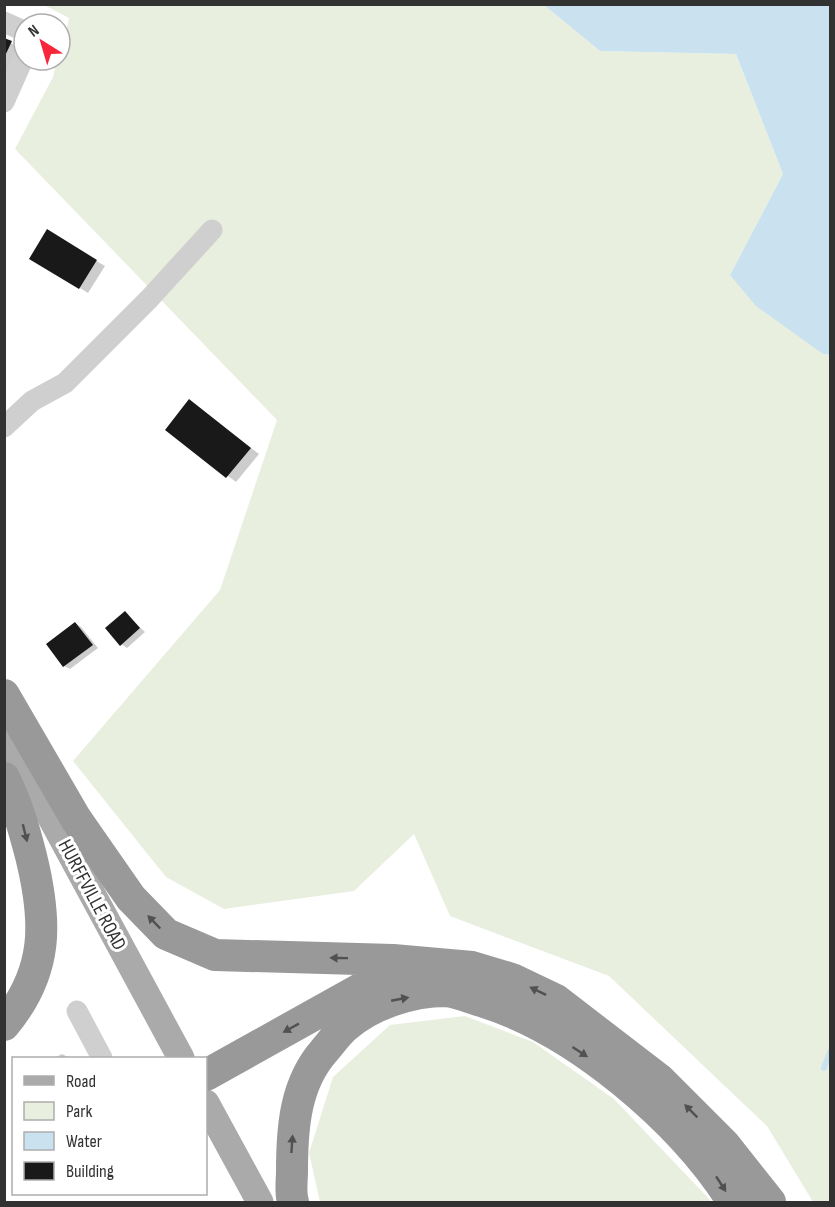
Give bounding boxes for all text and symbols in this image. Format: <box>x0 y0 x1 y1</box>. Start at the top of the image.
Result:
north arrow <box>12 12 72 72</box>
text: N <box>25 21 43 41</box>
one-way arrow <box>21 824 30 842</box>
street label: HURFFVILLE ROAD <box>53 836 131 954</box>
one-way arrow <box>147 915 161 929</box>
one-way arrow <box>330 954 349 963</box>
one-way arrow <box>529 987 546 996</box>
one-way arrow <box>390 994 409 1003</box>
one-way arrow <box>283 1022 299 1033</box>
one-way arrow <box>571 1046 587 1058</box>
legend <box>12 1057 207 1195</box>
text: Road <box>66 1071 96 1092</box>
text: Park <box>66 1101 92 1122</box>
one-way arrow <box>684 1104 698 1118</box>
text: Water <box>66 1131 102 1152</box>
one-way arrow <box>288 1135 297 1154</box>
text: Building <box>66 1161 114 1182</box>
one-way arrow <box>716 1176 727 1192</box>

